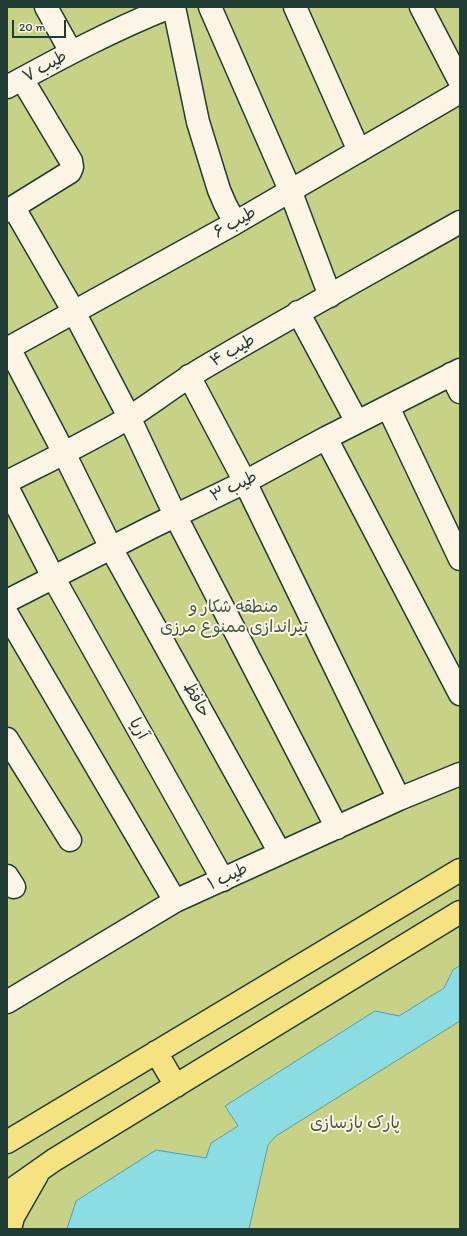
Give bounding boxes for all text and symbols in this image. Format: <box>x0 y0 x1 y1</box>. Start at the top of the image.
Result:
scale bar <box>14 12 68 38</box>
text: 20 m <box>19 20 46 34</box>
street label: طیب ۷ <box>19 46 71 88</box>
street label: طیب ۶ <box>210 203 260 243</box>
street label: طیب ۴ <box>207 330 259 372</box>
street label: طیب ۳ <box>207 467 261 507</box>
park label: منطقه شکار و تیراندازی ممنوع مرزی <box>160 598 308 638</box>
street label: حافظ <box>178 679 214 721</box>
street label: آریا <box>124 715 152 743</box>
street label: طیب ۱ <box>205 859 251 895</box>
park label: پارک بازسازی <box>310 1114 400 1134</box>

